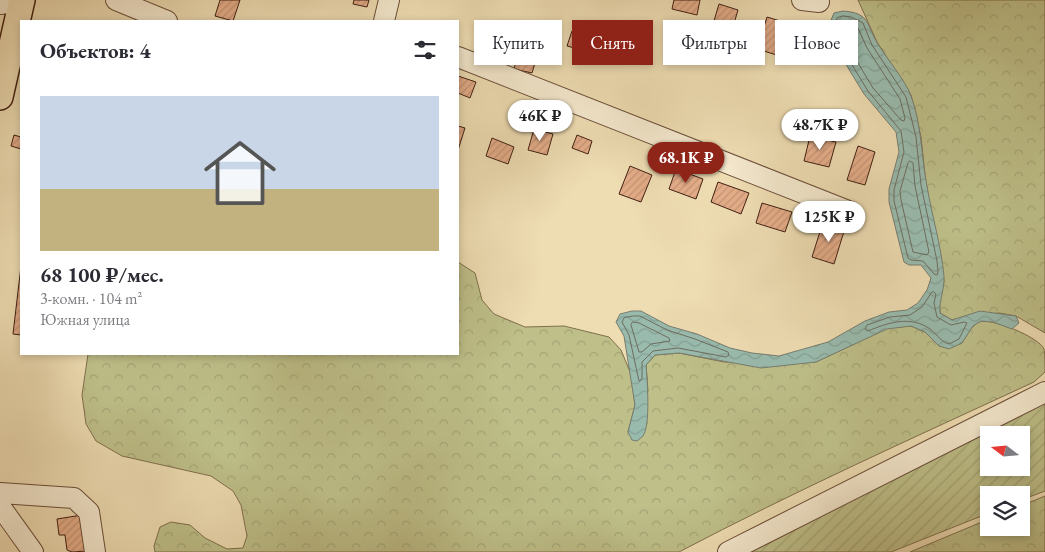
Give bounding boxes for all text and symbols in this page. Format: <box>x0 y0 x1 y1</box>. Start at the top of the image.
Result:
chip: Купить <box>474 20 562 65</box>
chip: Снять <box>572 20 653 65</box>
chip: Фильтры <box>663 20 765 65</box>
chip: Новое <box>775 20 858 65</box>
icon: filters <box>411 36 439 64</box>
text: Объектов: 4 <box>40 37 151 64</box>
pin: 46K ₽ <box>505 100 575 142</box>
text: 46K ₽ <box>519 105 561 126</box>
pin: 48.7K ₽ <box>774 108 866 151</box>
text: 48.7K ₽ <box>792 114 848 135</box>
icon: home <box>195 128 285 218</box>
pin: 68.1K ₽ <box>640 142 732 184</box>
text: 68.1K ₽ <box>658 147 714 168</box>
pin: 125K ₽ <box>788 200 870 243</box>
text: 125K ₽ <box>803 206 855 227</box>
text: 68 100 ₽/мес. <box>40 261 164 288</box>
text: 3-комн. · 104 m² <box>40 288 142 309</box>
text: Южная улица <box>40 309 130 330</box>
north arrow <box>980 426 1030 476</box>
map controls <box>980 426 1030 536</box>
button: layers <box>980 486 1030 536</box>

